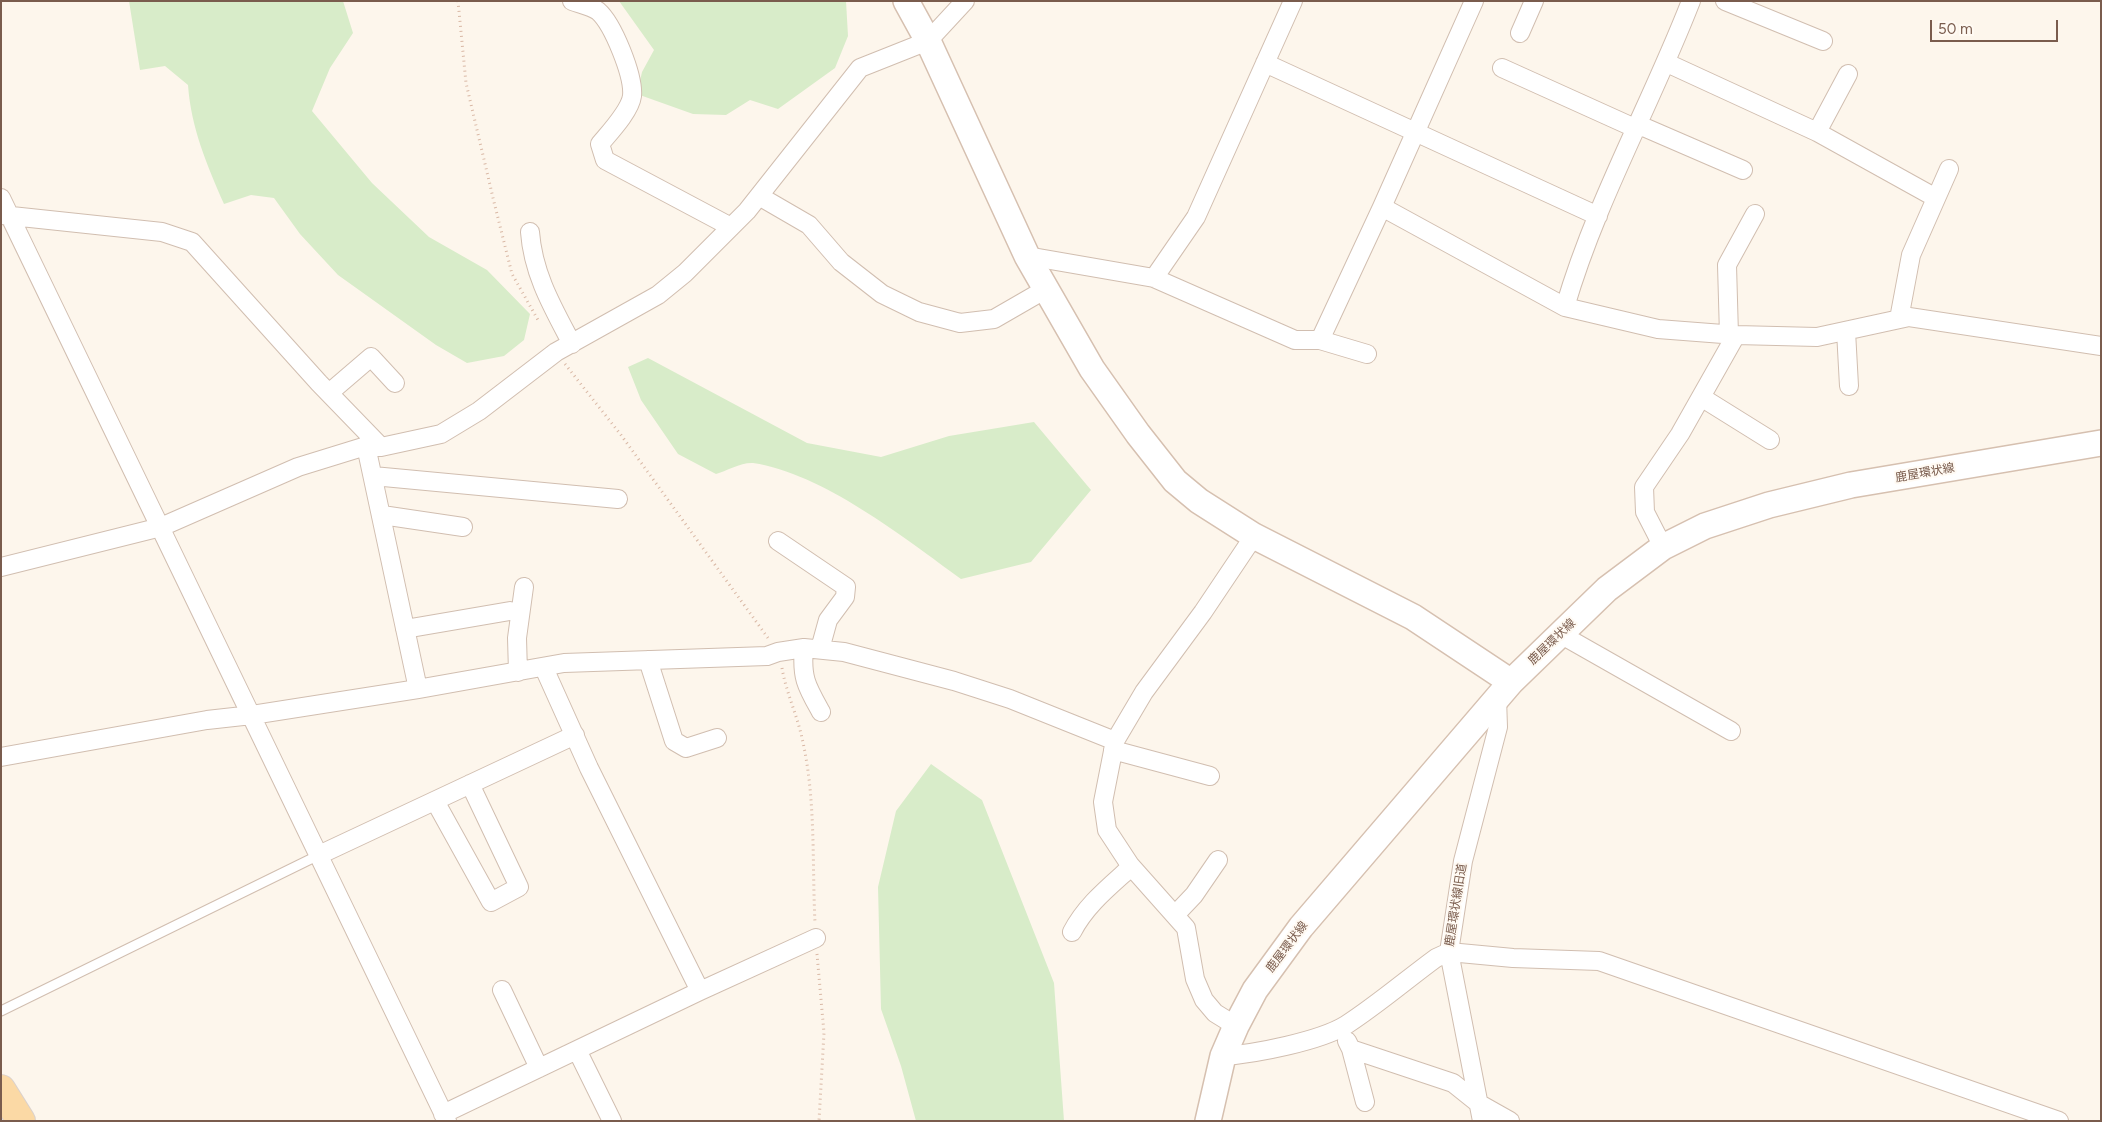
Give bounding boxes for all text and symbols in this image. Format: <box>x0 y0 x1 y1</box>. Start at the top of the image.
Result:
scale bar <box>1932 10 2060 42</box>
text: 50 m <box>1938 20 1973 38</box>
street label: 鹿屋環状線 <box>1894 461 1956 485</box>
street label: 鹿屋環状線 <box>1525 616 1579 668</box>
street label: 鹿屋環状線旧道 <box>1442 862 1470 948</box>
street label: 鹿屋環状線 <box>1263 919 1311 975</box>

